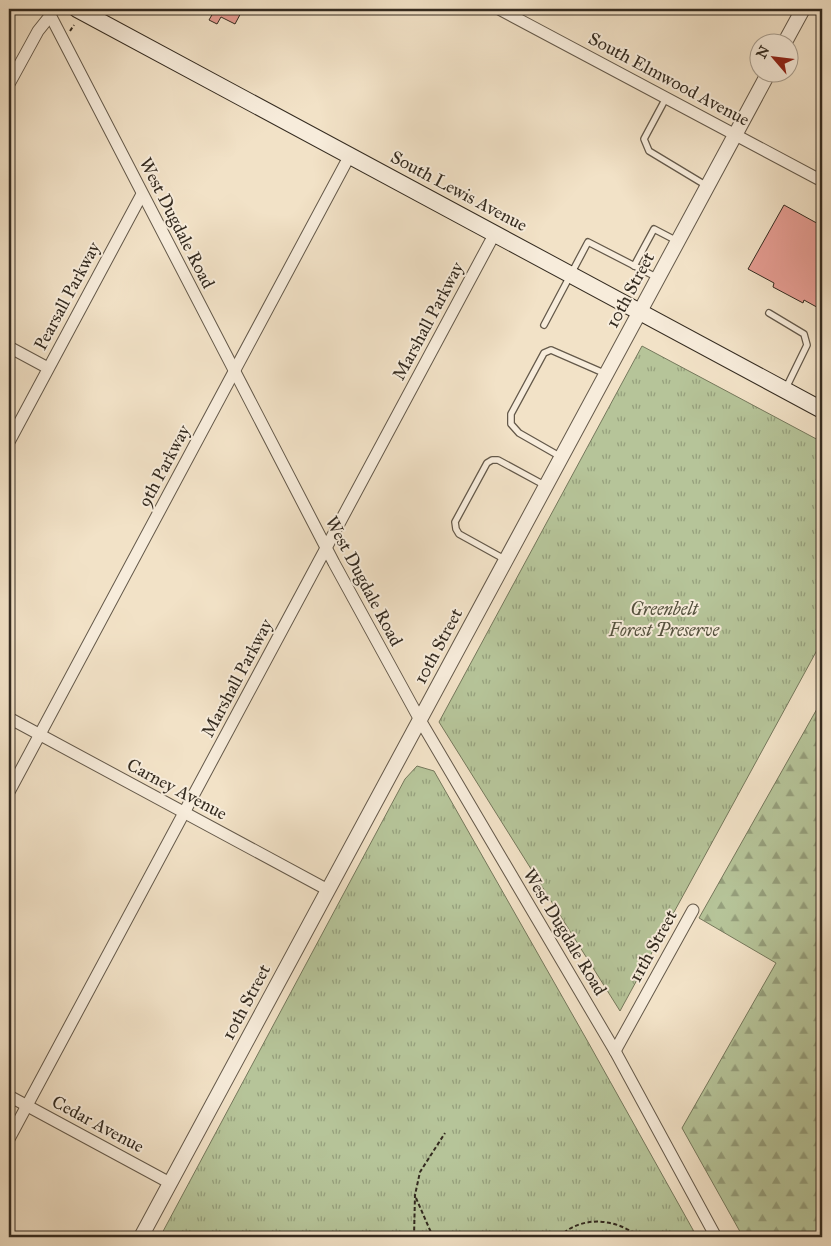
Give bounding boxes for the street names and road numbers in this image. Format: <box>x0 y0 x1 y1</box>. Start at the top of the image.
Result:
street label: South Elmwood Avenue <box>585 27 753 131</box>
street label: South Lewis Avenue <box>387 146 531 236</box>
street label: West Dugdale Road <box>134 154 219 293</box>
street label: Pearsall Parkway <box>29 238 105 354</box>
street label: 10th Street <box>601 248 659 332</box>
street label: Marshall Parkway <box>388 258 469 384</box>
street label: 9th Parkway <box>133 421 195 511</box>
street label: West Dugdale Road <box>320 512 408 650</box>
street label: 10th Street <box>409 604 467 688</box>
street label: Marshall Parkway <box>197 615 278 741</box>
street label: Carney Avenue <box>123 753 231 825</box>
street label: West Dugdale Road <box>518 865 612 1000</box>
street label: 11th Street <box>624 905 682 986</box>
street label: 10th Street <box>217 960 275 1044</box>
street label: Cedar Avenue <box>48 1091 148 1157</box>

